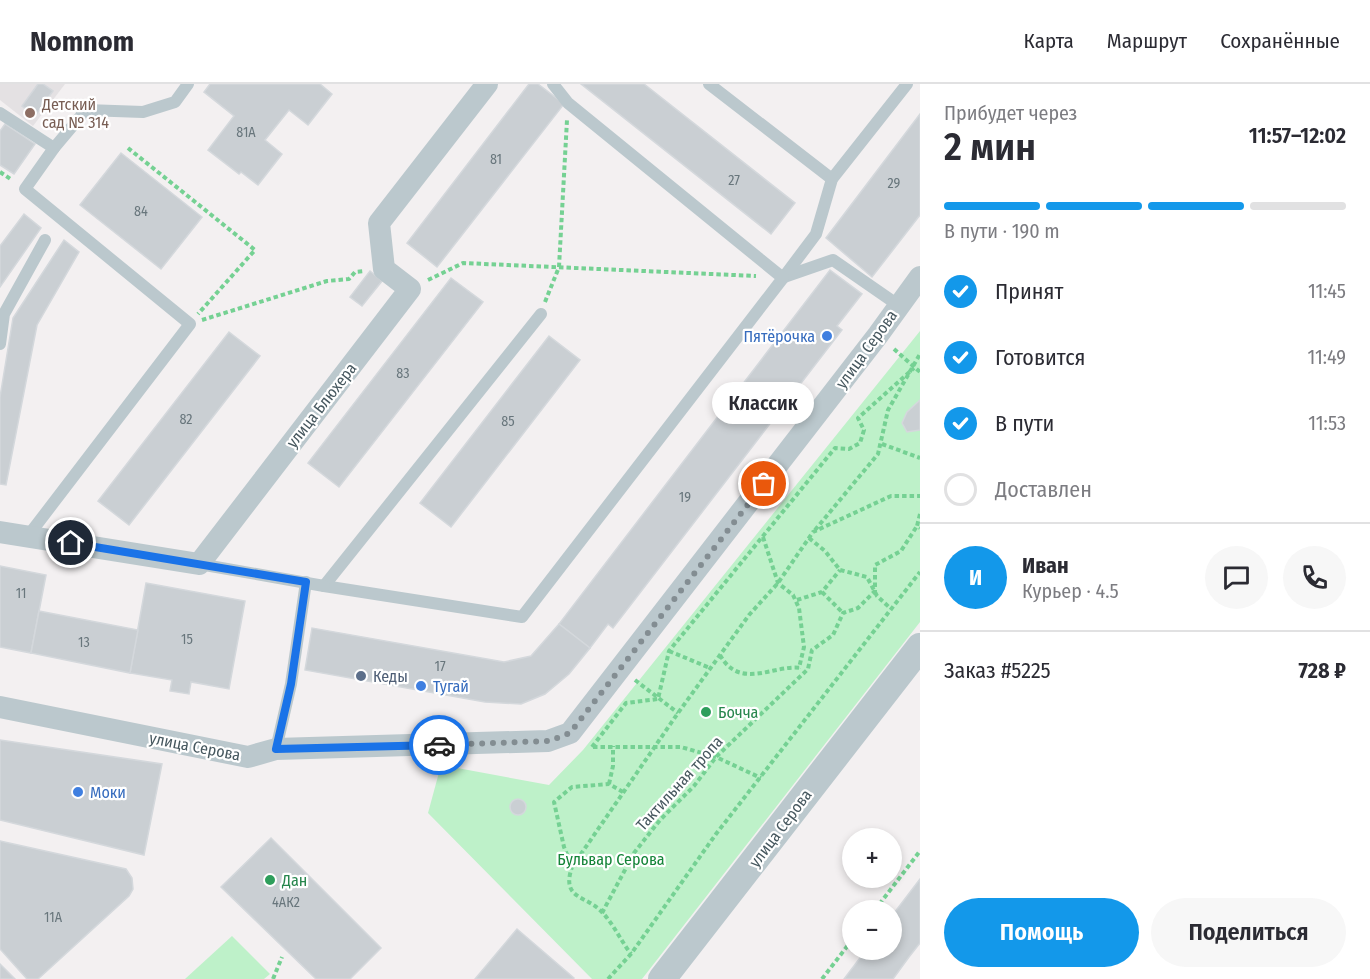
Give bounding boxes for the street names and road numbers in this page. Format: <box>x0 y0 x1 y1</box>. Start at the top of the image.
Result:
street label: улица Серова <box>832 306 901 392</box>
street label: улица Блюхера <box>282 359 361 452</box>
street label: улица Серова <box>148 728 242 765</box>
street label: Тактильная тропа <box>632 732 727 834</box>
street label: улица Серова <box>745 786 816 871</box>

